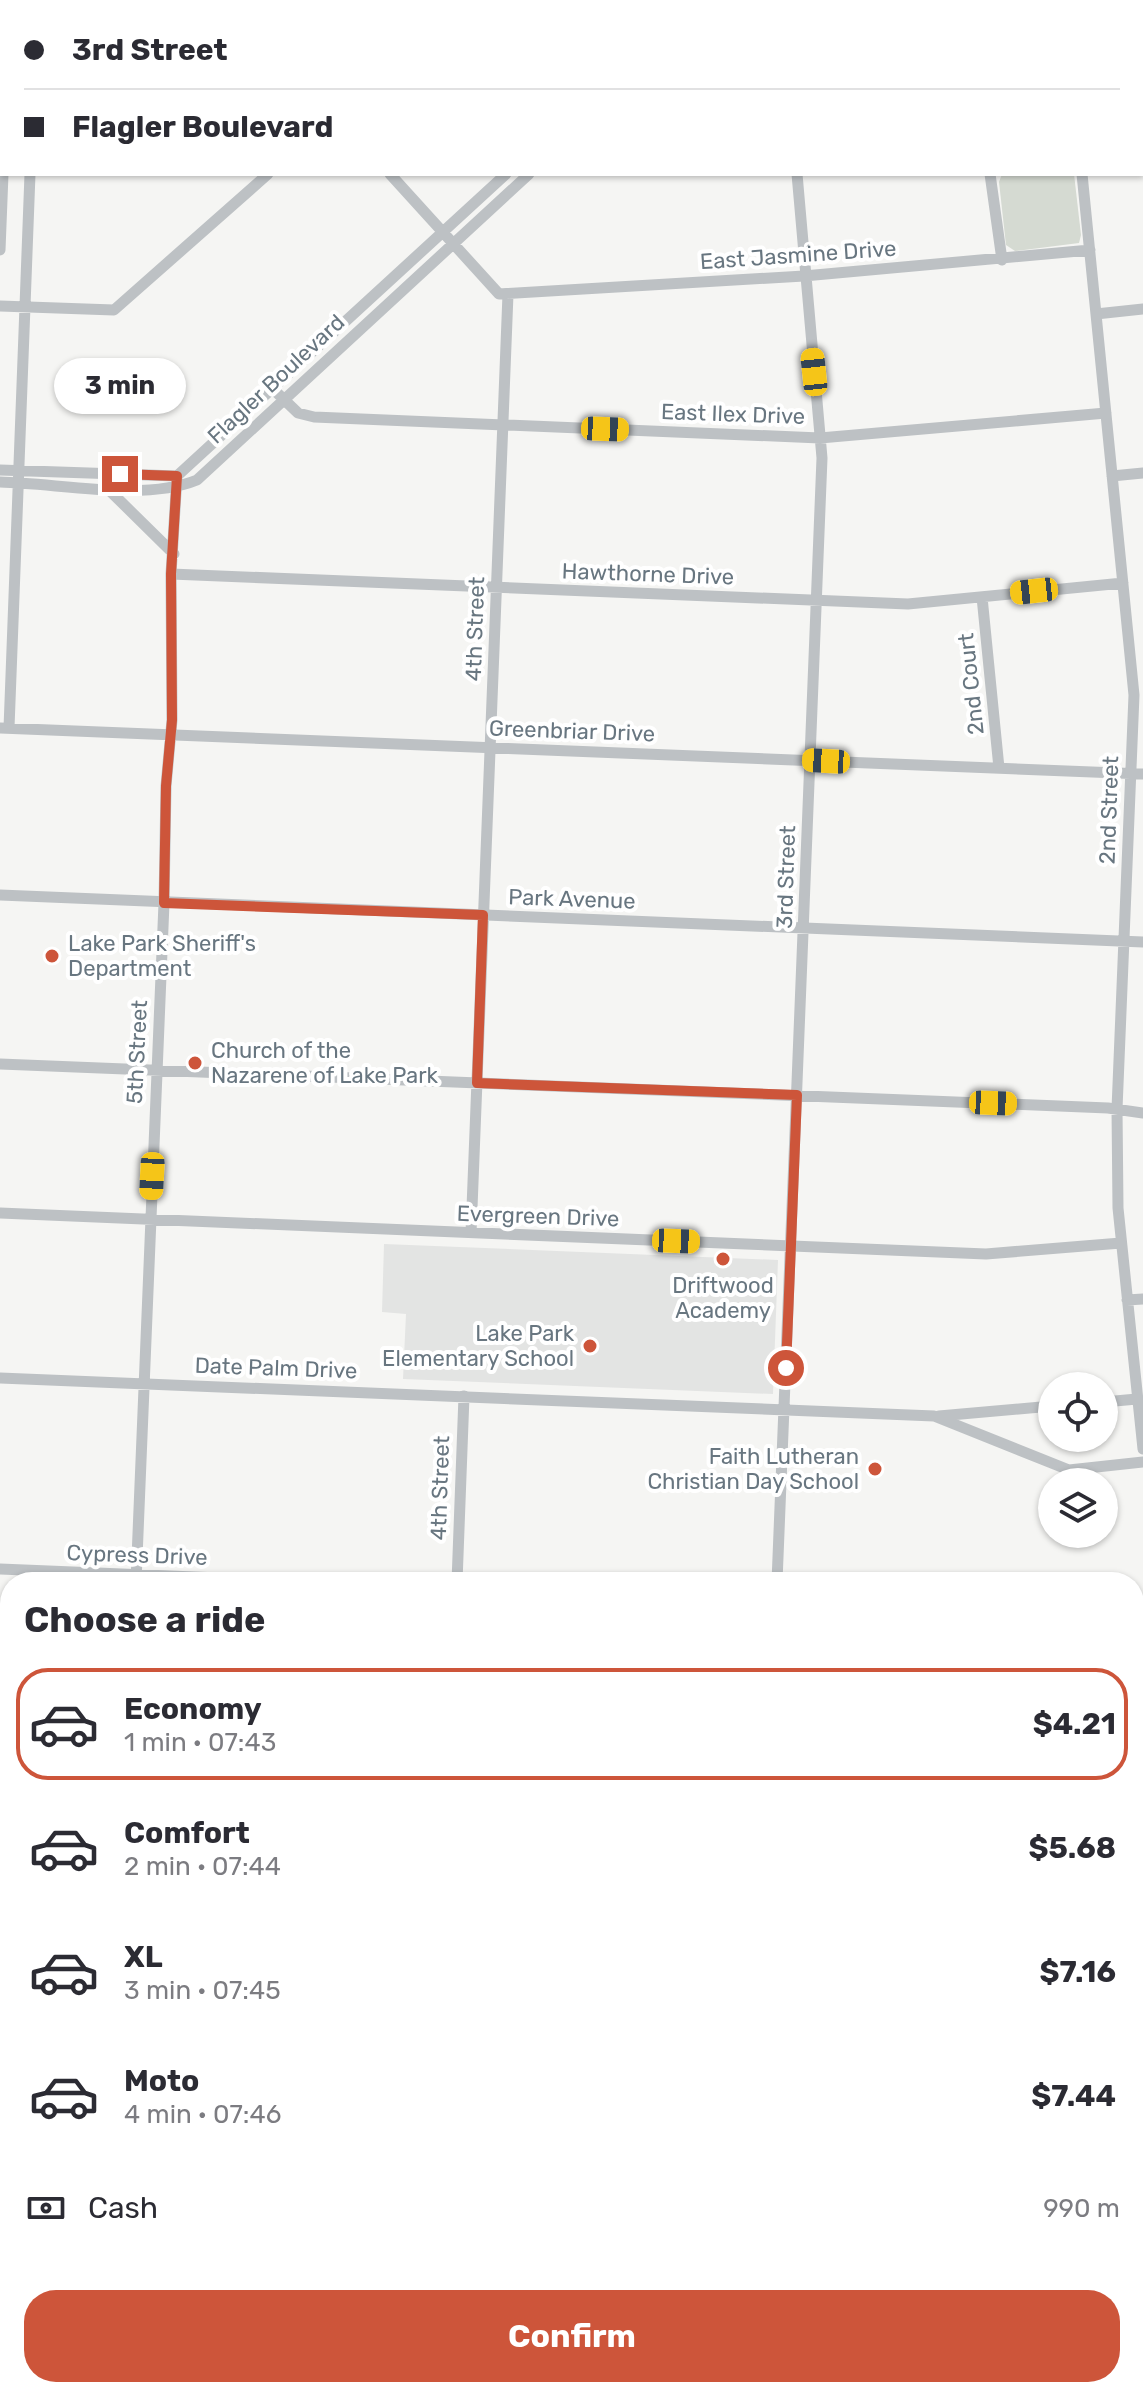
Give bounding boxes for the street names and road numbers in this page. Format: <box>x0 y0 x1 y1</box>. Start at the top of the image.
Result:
street label: East Jasmine Drive <box>699 235 897 275</box>
street label: Flagler Boulevard <box>202 309 350 449</box>
street label: East Ilex Drive <box>660 398 806 430</box>
street label: Hawthorne Drive <box>561 557 735 591</box>
street label: 4th Street <box>460 576 490 682</box>
street label: 2nd Court <box>952 631 990 736</box>
street label: Greenbriar Drive <box>488 715 656 747</box>
street label: 2nd Street <box>1094 755 1124 865</box>
street label: 3rd Street <box>771 824 801 929</box>
street label: Park Avenue <box>508 883 636 915</box>
street label: 5th Street <box>121 999 153 1105</box>
street label: Evergreen Drive <box>456 1200 620 1232</box>
street label: Date Palm Drive <box>194 1352 358 1384</box>
street label: 4th Street <box>425 1435 455 1541</box>
street label: Cypress Drive <box>66 1539 208 1571</box>

